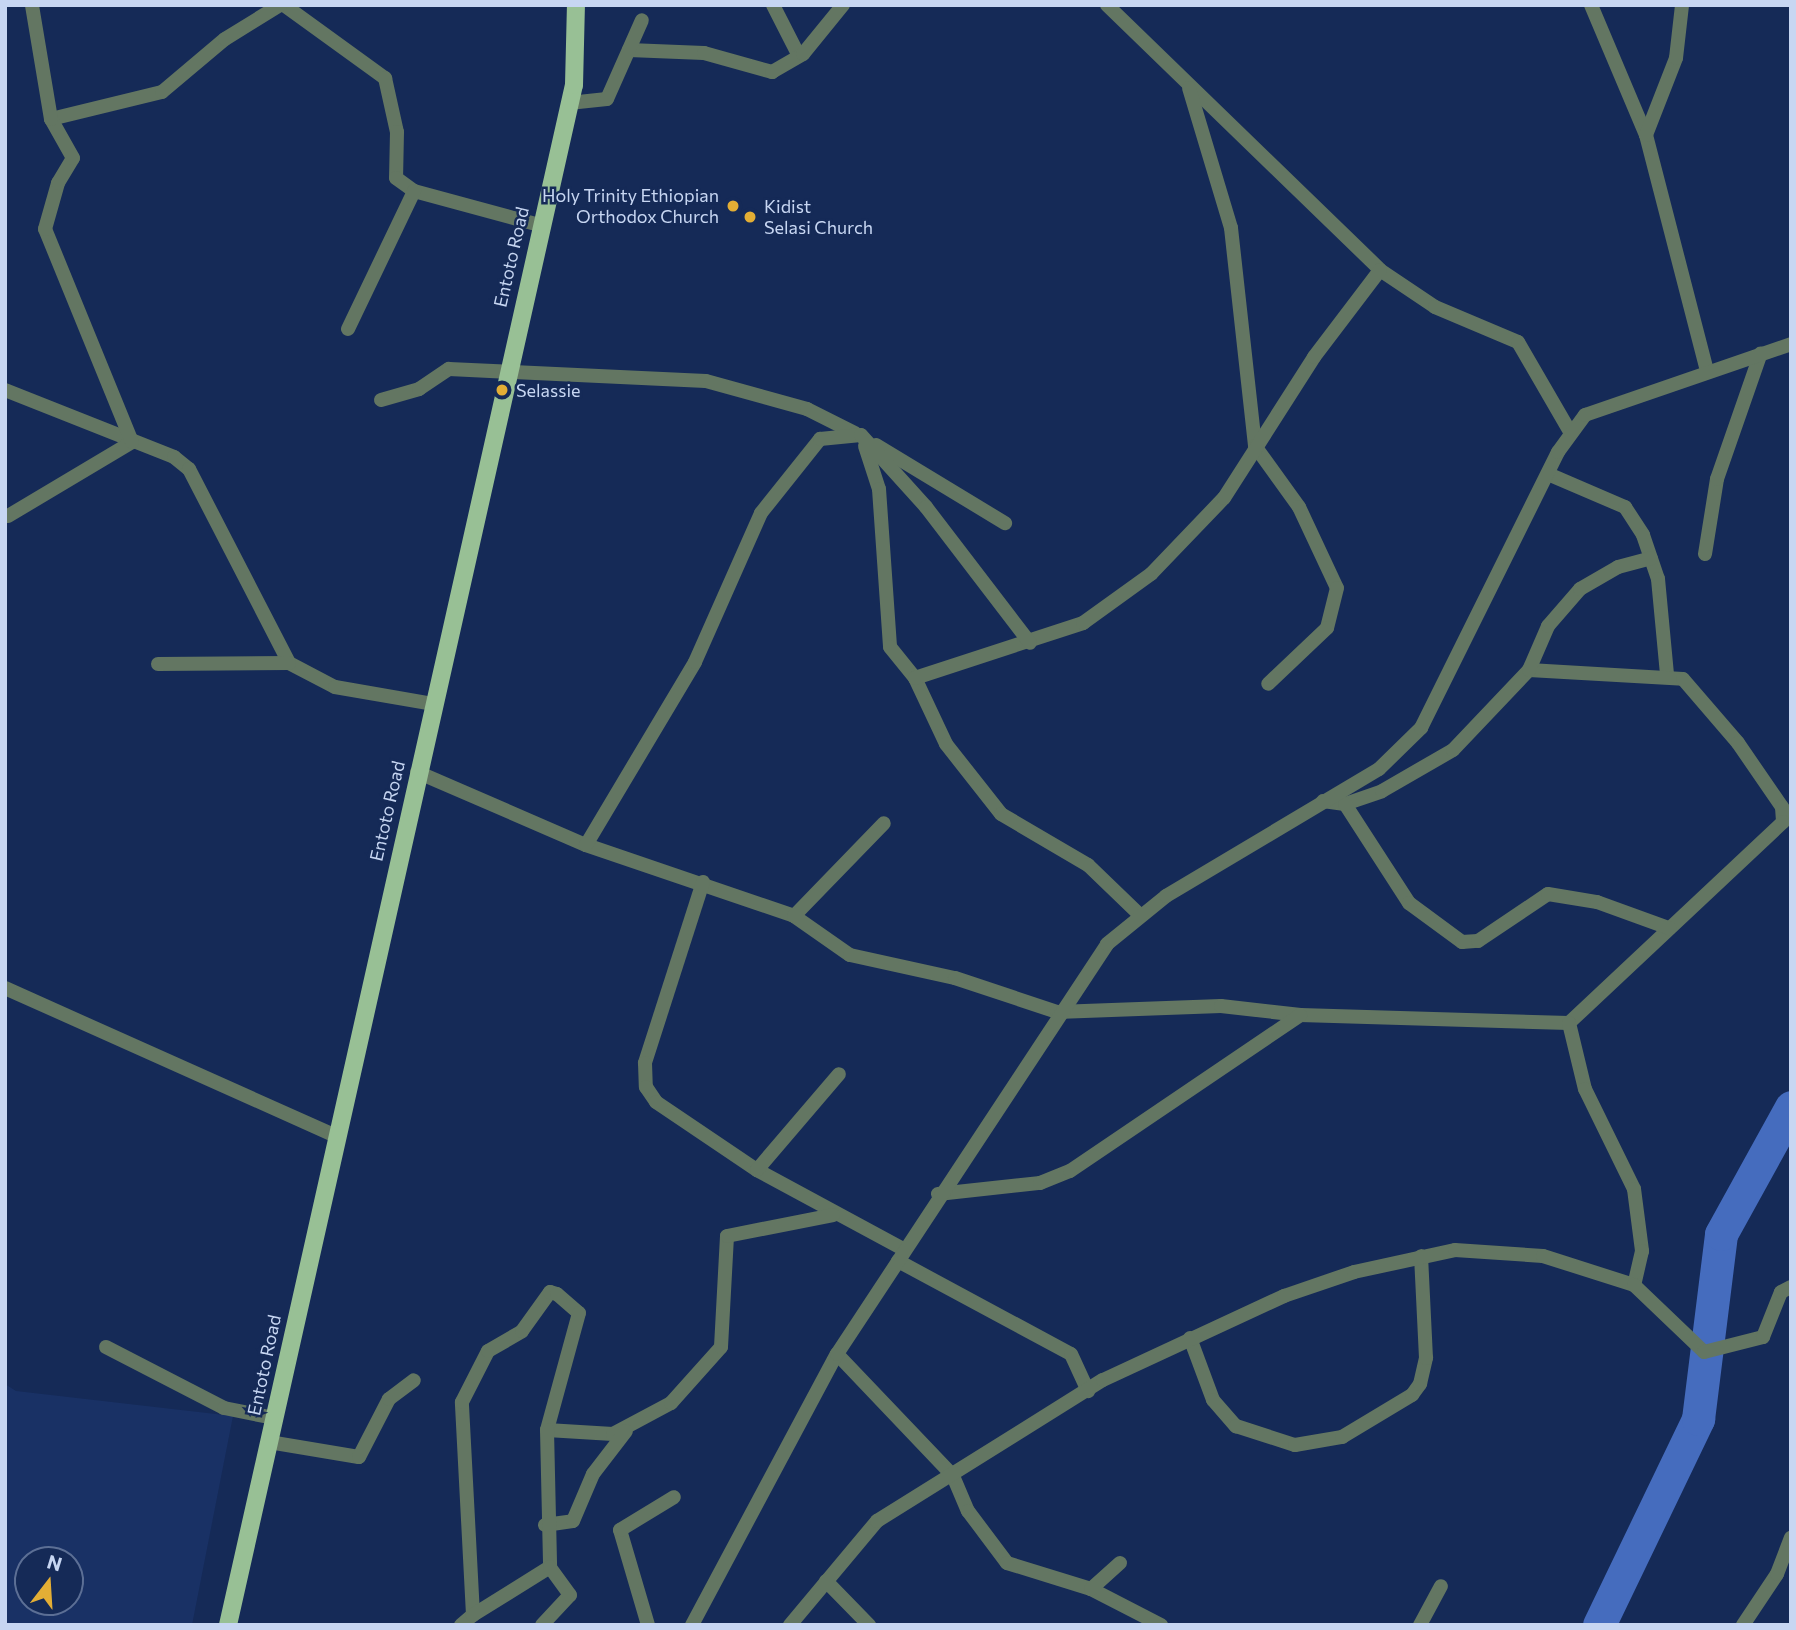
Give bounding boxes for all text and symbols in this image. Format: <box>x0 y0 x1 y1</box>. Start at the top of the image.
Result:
place label: Holy Trinity Ethiopian Orthodox Church <box>542 185 719 228</box>
place label: Kidist Selasi Church <box>764 196 873 238</box>
marker: Holy Trinity Ethiopian Orthodox Church <box>725 198 741 214</box>
street label: Entoto Road <box>489 205 533 309</box>
marker: Kidist Selasi Church <box>742 209 758 225</box>
place label: Selassie <box>516 379 581 401</box>
marker: Selassie <box>494 382 510 398</box>
street label: Entoto Road <box>365 759 409 863</box>
street label: Entoto Road <box>243 1313 285 1417</box>
north arrow <box>14 1546 84 1616</box>
text: N <box>45 1549 65 1575</box>

